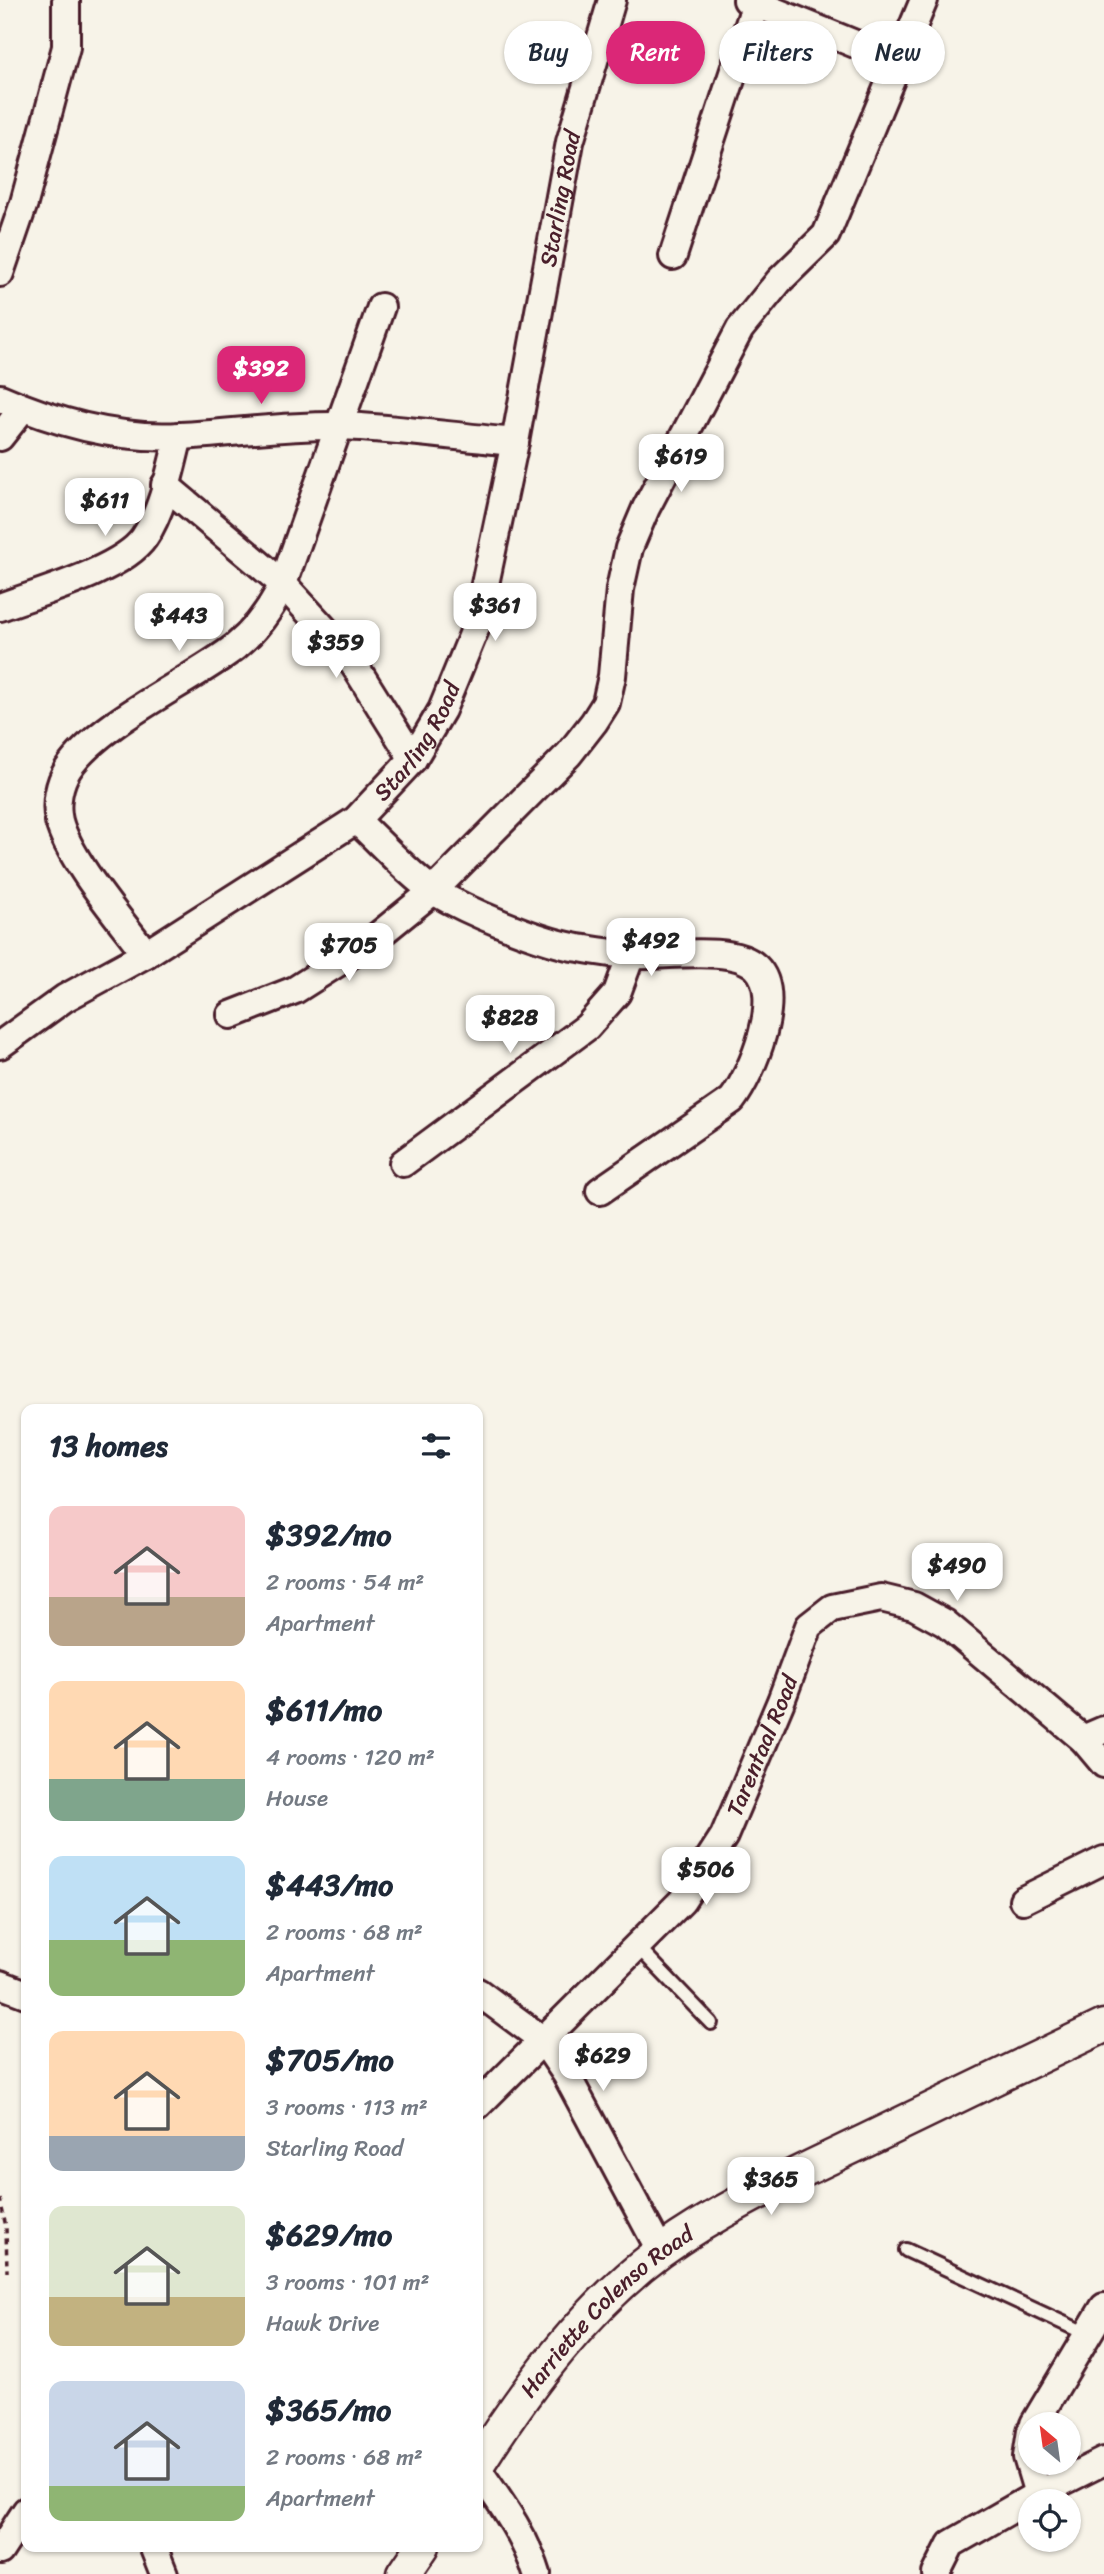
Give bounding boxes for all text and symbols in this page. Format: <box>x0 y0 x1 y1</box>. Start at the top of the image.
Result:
chip: Buy <box>504 21 592 84</box>
chip: Rent <box>606 21 705 84</box>
chip: Filters <box>719 21 837 84</box>
chip: New <box>851 21 945 84</box>
street label: Starling Road <box>527 124 593 270</box>
pin: $392 <box>220 346 302 406</box>
text: $392 <box>233 348 289 389</box>
pin: $619 <box>640 434 722 494</box>
text: $619 <box>655 436 707 477</box>
pin: $611 <box>64 478 146 538</box>
text: $611 <box>81 480 129 521</box>
pin: $361 <box>454 584 536 643</box>
text: $361 <box>469 585 521 626</box>
pin: $443 <box>138 594 220 653</box>
text: $443 <box>151 595 207 636</box>
pin: $359 <box>295 620 377 680</box>
text: $359 <box>308 622 364 663</box>
street label: Starling Road <box>363 674 473 811</box>
pin: $492 <box>610 918 692 978</box>
text: $492 <box>622 920 680 961</box>
pin: $705 <box>308 923 390 983</box>
text: $705 <box>320 925 378 966</box>
pin: $828 <box>469 996 551 1055</box>
text: $828 <box>482 997 538 1038</box>
text: 13 homes <box>49 1419 168 1473</box>
icon: filters <box>417 1427 455 1465</box>
text: $392/mo <box>266 1508 392 1562</box>
icon: home <box>105 1534 189 1618</box>
pin: $490 <box>916 1544 998 1603</box>
text: $490 <box>928 1545 986 1586</box>
text: 2 rooms · 54 m² <box>266 1562 424 1603</box>
text: Apartment <box>266 1603 375 1644</box>
street label: Tarentaal Road <box>714 1667 810 1823</box>
text: $611/mo <box>266 1683 382 1737</box>
icon: home <box>105 1709 189 1793</box>
text: 4 rooms · 120 m² <box>266 1737 435 1778</box>
text: House <box>266 1778 328 1819</box>
pin: $506 <box>665 1848 747 1907</box>
text: $506 <box>677 1849 735 1890</box>
text: $443/mo <box>266 1858 393 1912</box>
icon: home <box>105 1884 189 1968</box>
text: 2 rooms · 68 m² <box>266 1912 423 1953</box>
text: Apartment <box>266 1953 375 1994</box>
text: $705/mo <box>266 2033 394 2087</box>
pin: $629 <box>562 2034 644 2093</box>
text: $629 <box>575 2035 631 2076</box>
icon: home <box>105 2059 189 2143</box>
text: 3 rooms · 113 m² <box>266 2087 428 2128</box>
text: Starling Road <box>266 2128 403 2169</box>
pin: $365 <box>730 2158 812 2217</box>
text: $365 <box>743 2159 799 2200</box>
text: $629/mo <box>266 2208 392 2262</box>
street label: Harriette Colenso Road <box>509 2213 703 2406</box>
icon: home <box>105 2234 189 2318</box>
text: 3 rooms · 101 m² <box>266 2262 430 2303</box>
text: Hawk Drive <box>266 2303 379 2344</box>
text: $365/mo <box>266 2383 391 2437</box>
icon: home <box>105 2409 189 2493</box>
north arrow <box>1018 2412 1082 2474</box>
map controls <box>1018 2412 1081 2552</box>
text: 2 rooms · 68 m² <box>266 2437 423 2478</box>
text: Apartment <box>266 2478 375 2519</box>
button: locate <box>1018 2489 1081 2552</box>

